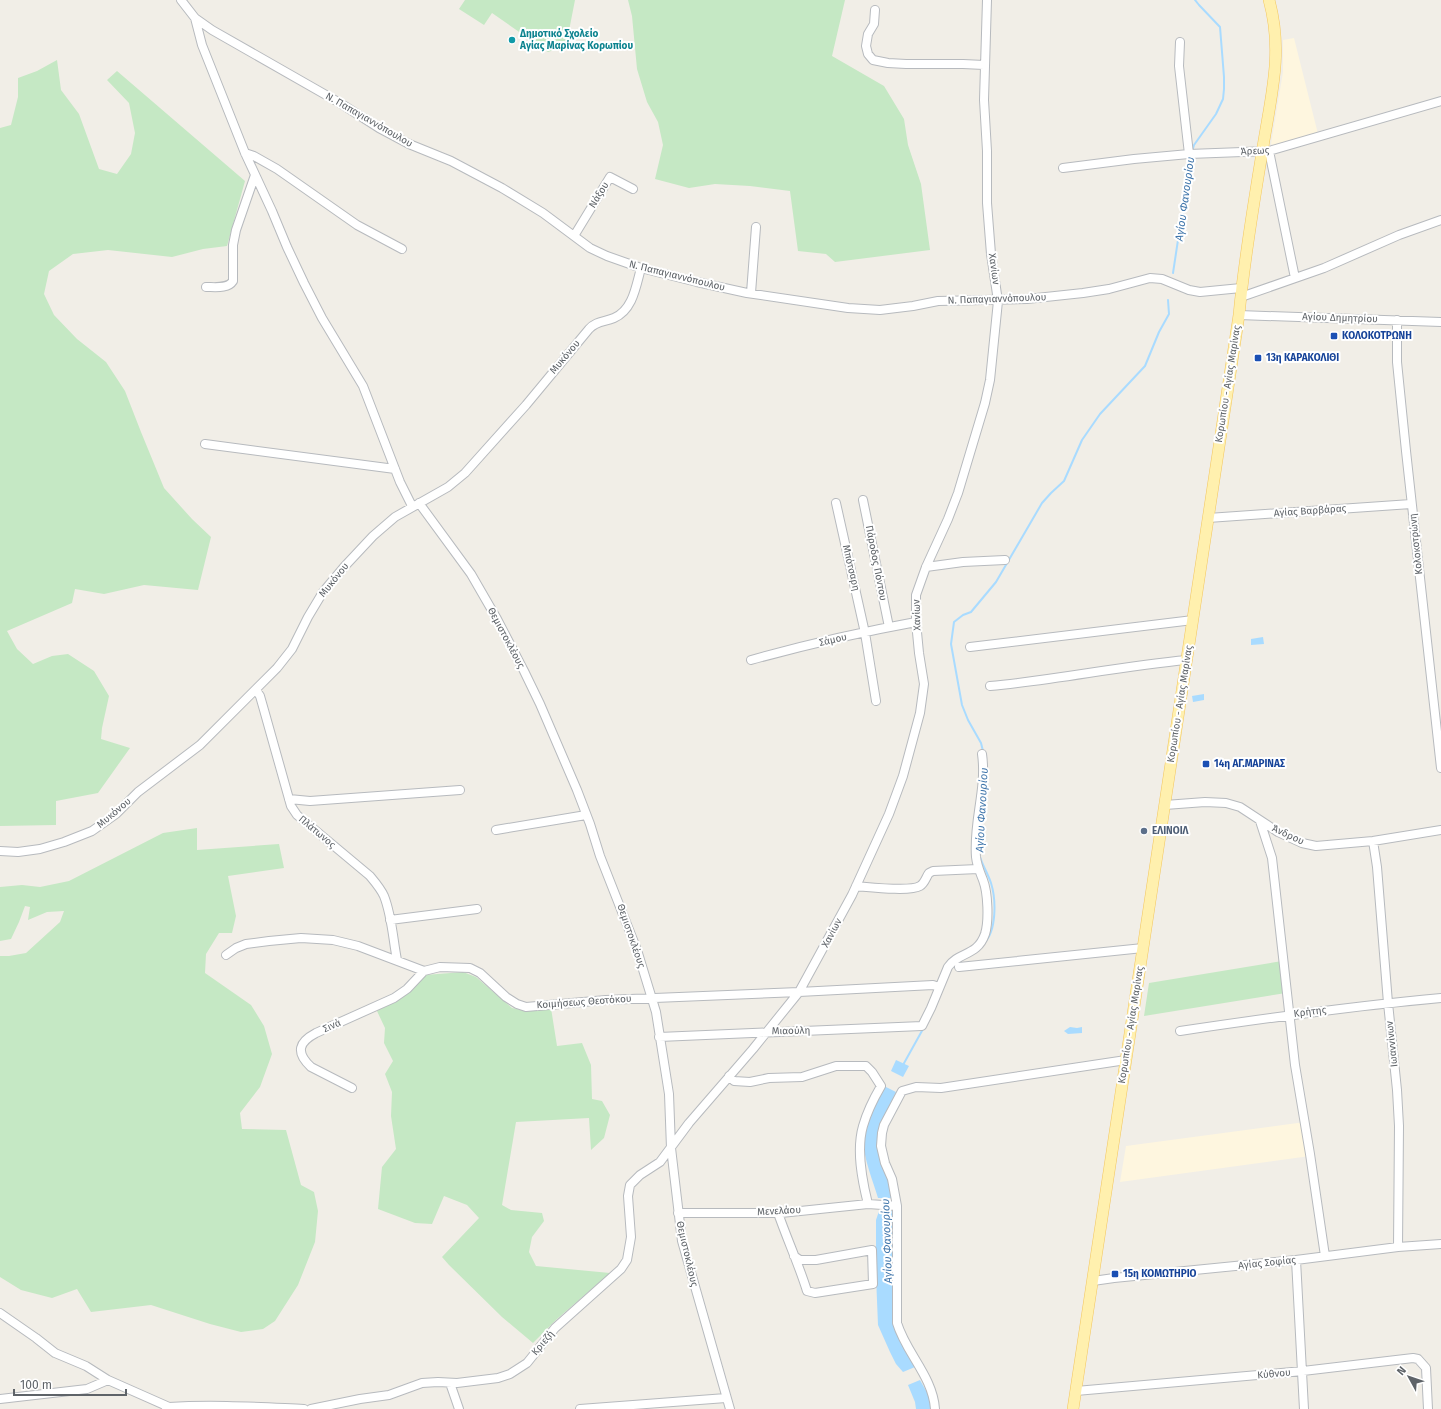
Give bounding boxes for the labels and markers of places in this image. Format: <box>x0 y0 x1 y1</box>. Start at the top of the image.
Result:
place label: Δημοτικό Σχολείο Αγίας Μαρίνας Κορωπίου <box>519 27 633 52</box>
marker: Δημοτικό Σχολείο Αγίας Μαρίνας Κορωπίου <box>507 35 517 45</box>
place label: ΚΟΛΟΚΟΤΡΩΝΗ <box>1342 330 1412 342</box>
marker: ΚΟΛΟΚΟΤΡΩΝΗ <box>1329 331 1339 341</box>
place label: 13η ΚΑΡΑΚΟΛΙΘΙ <box>1266 352 1339 364</box>
marker: 13η ΚΑΡΑΚΟΛΙΘΙ <box>1253 353 1263 363</box>
place label: 14η ΑΓ.ΜΑΡΙΝΑΣ <box>1214 758 1285 770</box>
marker: 14η ΑΓ.ΜΑΡΙΝΑΣ <box>1201 759 1211 769</box>
place label: ΕΛΙΝΟΙΛ <box>1152 825 1190 837</box>
marker: ΕΛΙΝΟΙΛ <box>1139 826 1149 836</box>
place label: 15η ΚΟΜΩΤΗΡΙΟ <box>1123 1268 1197 1280</box>
marker: 15η ΚΟΜΩΤΗΡΙΟ <box>1110 1269 1120 1279</box>

